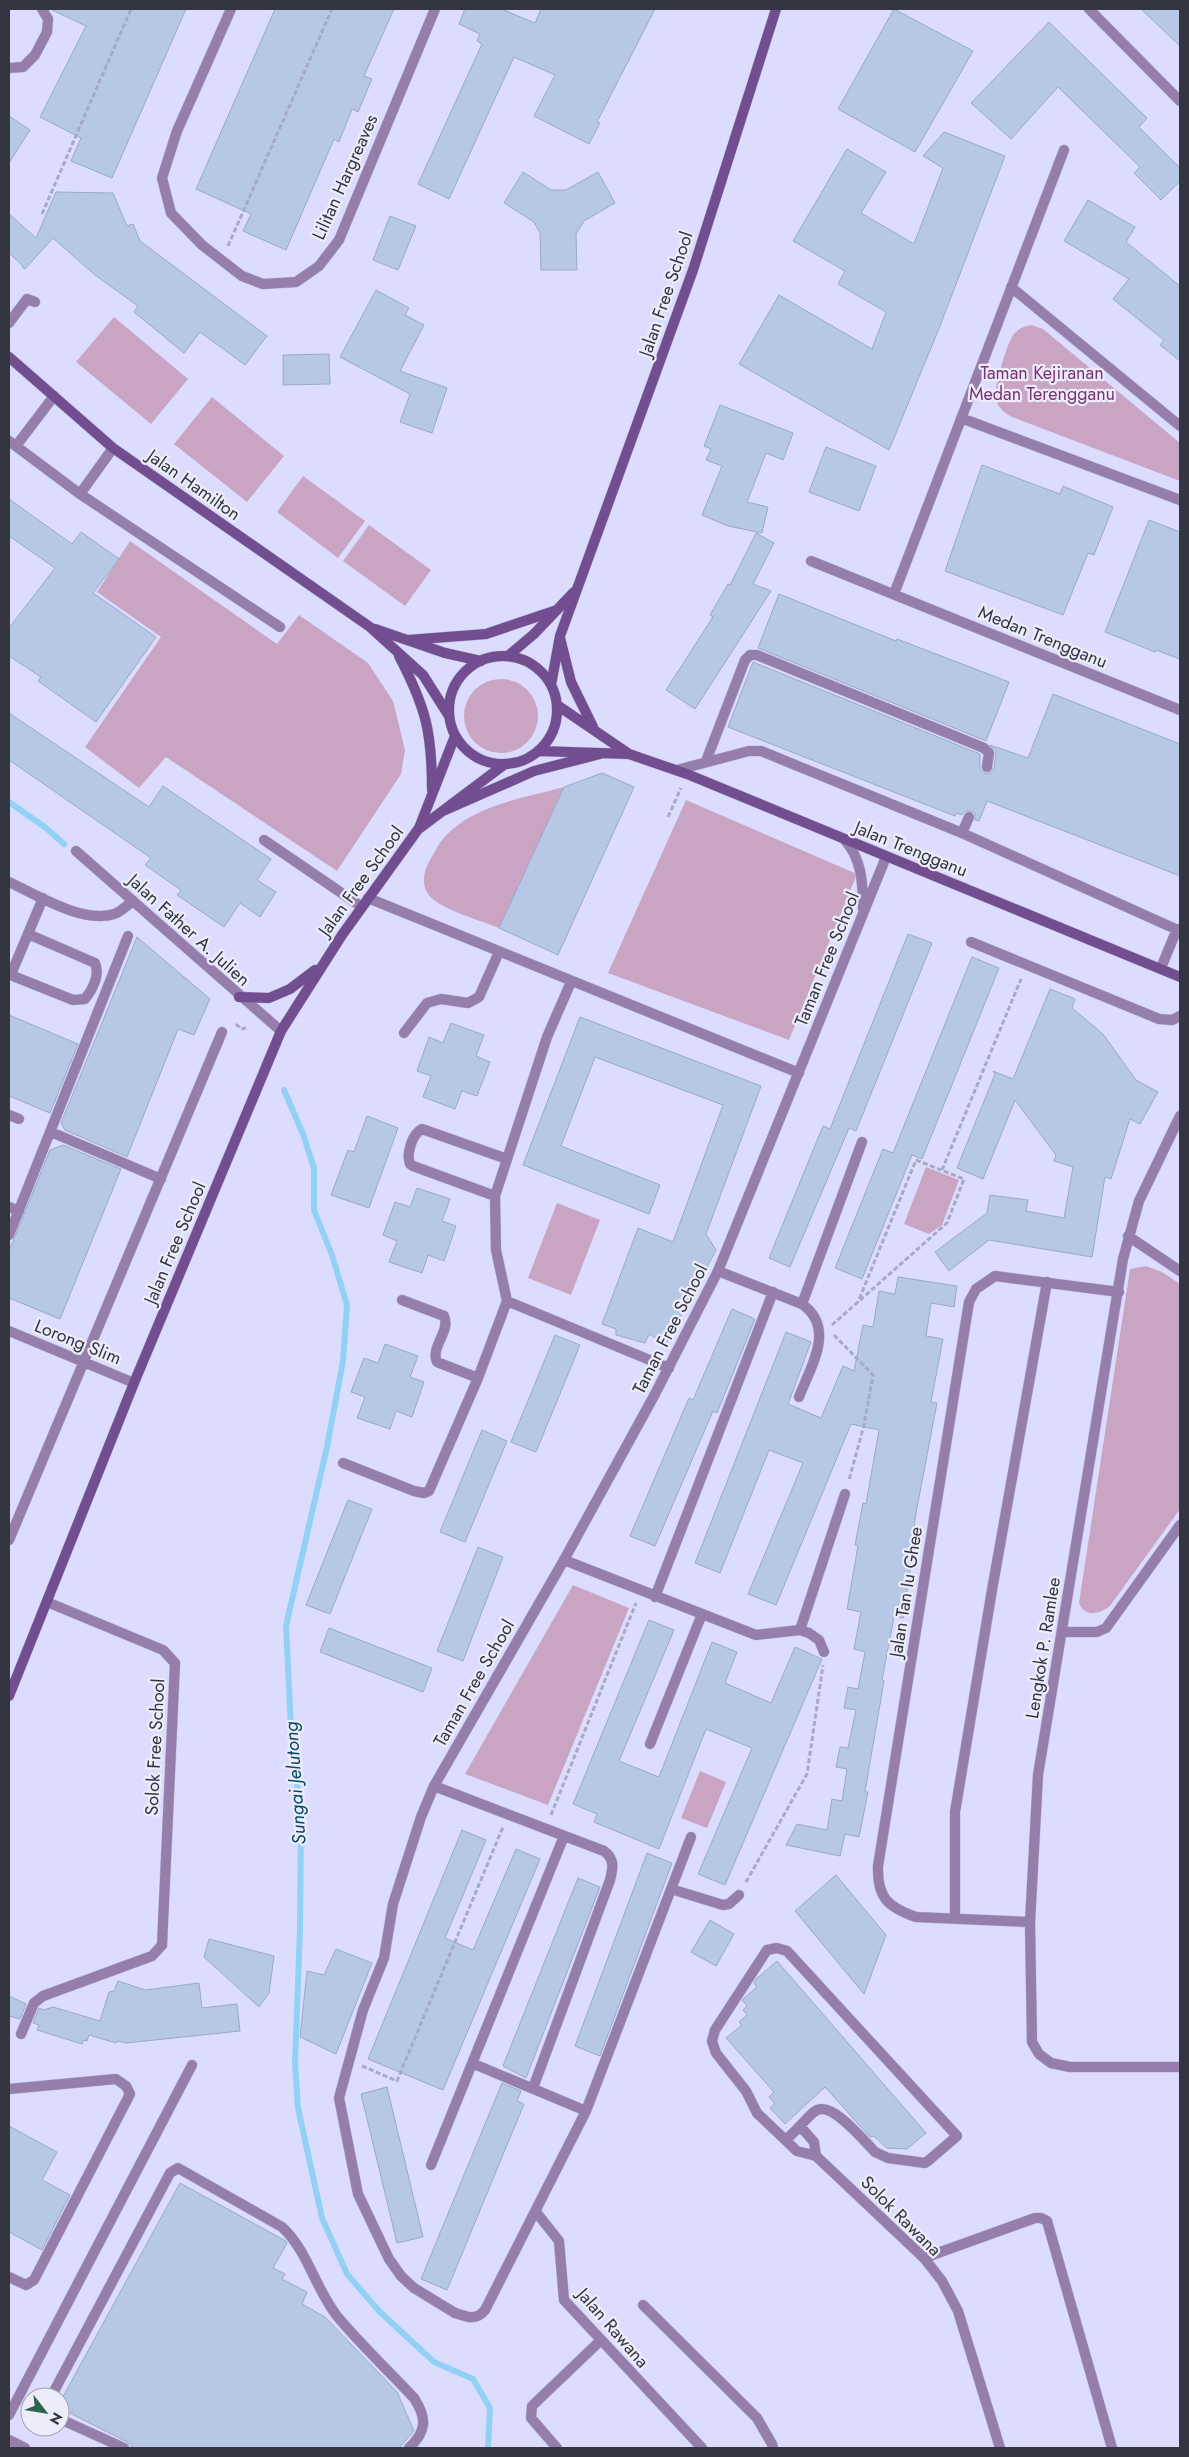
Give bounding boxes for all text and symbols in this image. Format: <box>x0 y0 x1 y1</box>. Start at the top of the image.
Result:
street label: Lilitan Hargreaves <box>306 110 384 244</box>
street label: Jalan Free School <box>632 228 700 362</box>
park label: Taman Kejiranan Medan Terengganu <box>969 360 1115 407</box>
street label: Jalan Hamilton <box>140 442 246 527</box>
street label: Medan Trengganu <box>975 599 1111 675</box>
street label: Jalan Trengganu <box>849 814 972 884</box>
street label: Jalan Free School <box>311 820 410 943</box>
street label: Jalan Father A. Julien <box>121 867 256 992</box>
street label: Taman Free School <box>788 888 866 1030</box>
street label: Jalan Free School <box>137 1178 213 1310</box>
street label: Taman Free School <box>626 1259 714 1399</box>
street label: Lorong Slim <box>31 1313 125 1371</box>
street label: Jalan Tan Iu Ghee <box>883 1525 929 1661</box>
street label: Lengkok P. Ramlee <box>1019 1575 1067 1721</box>
street label: Taman Free School <box>427 1615 521 1751</box>
street label: Solok Free School <box>138 1678 172 1816</box>
water label: Sungai Jelutong <box>277 1720 313 1846</box>
street label: Solok Rawana <box>855 2170 947 2262</box>
street label: Jalan Rawana <box>570 2281 655 2374</box>
north arrow <box>20 2387 70 2437</box>
text: N <box>45 2409 68 2429</box>

